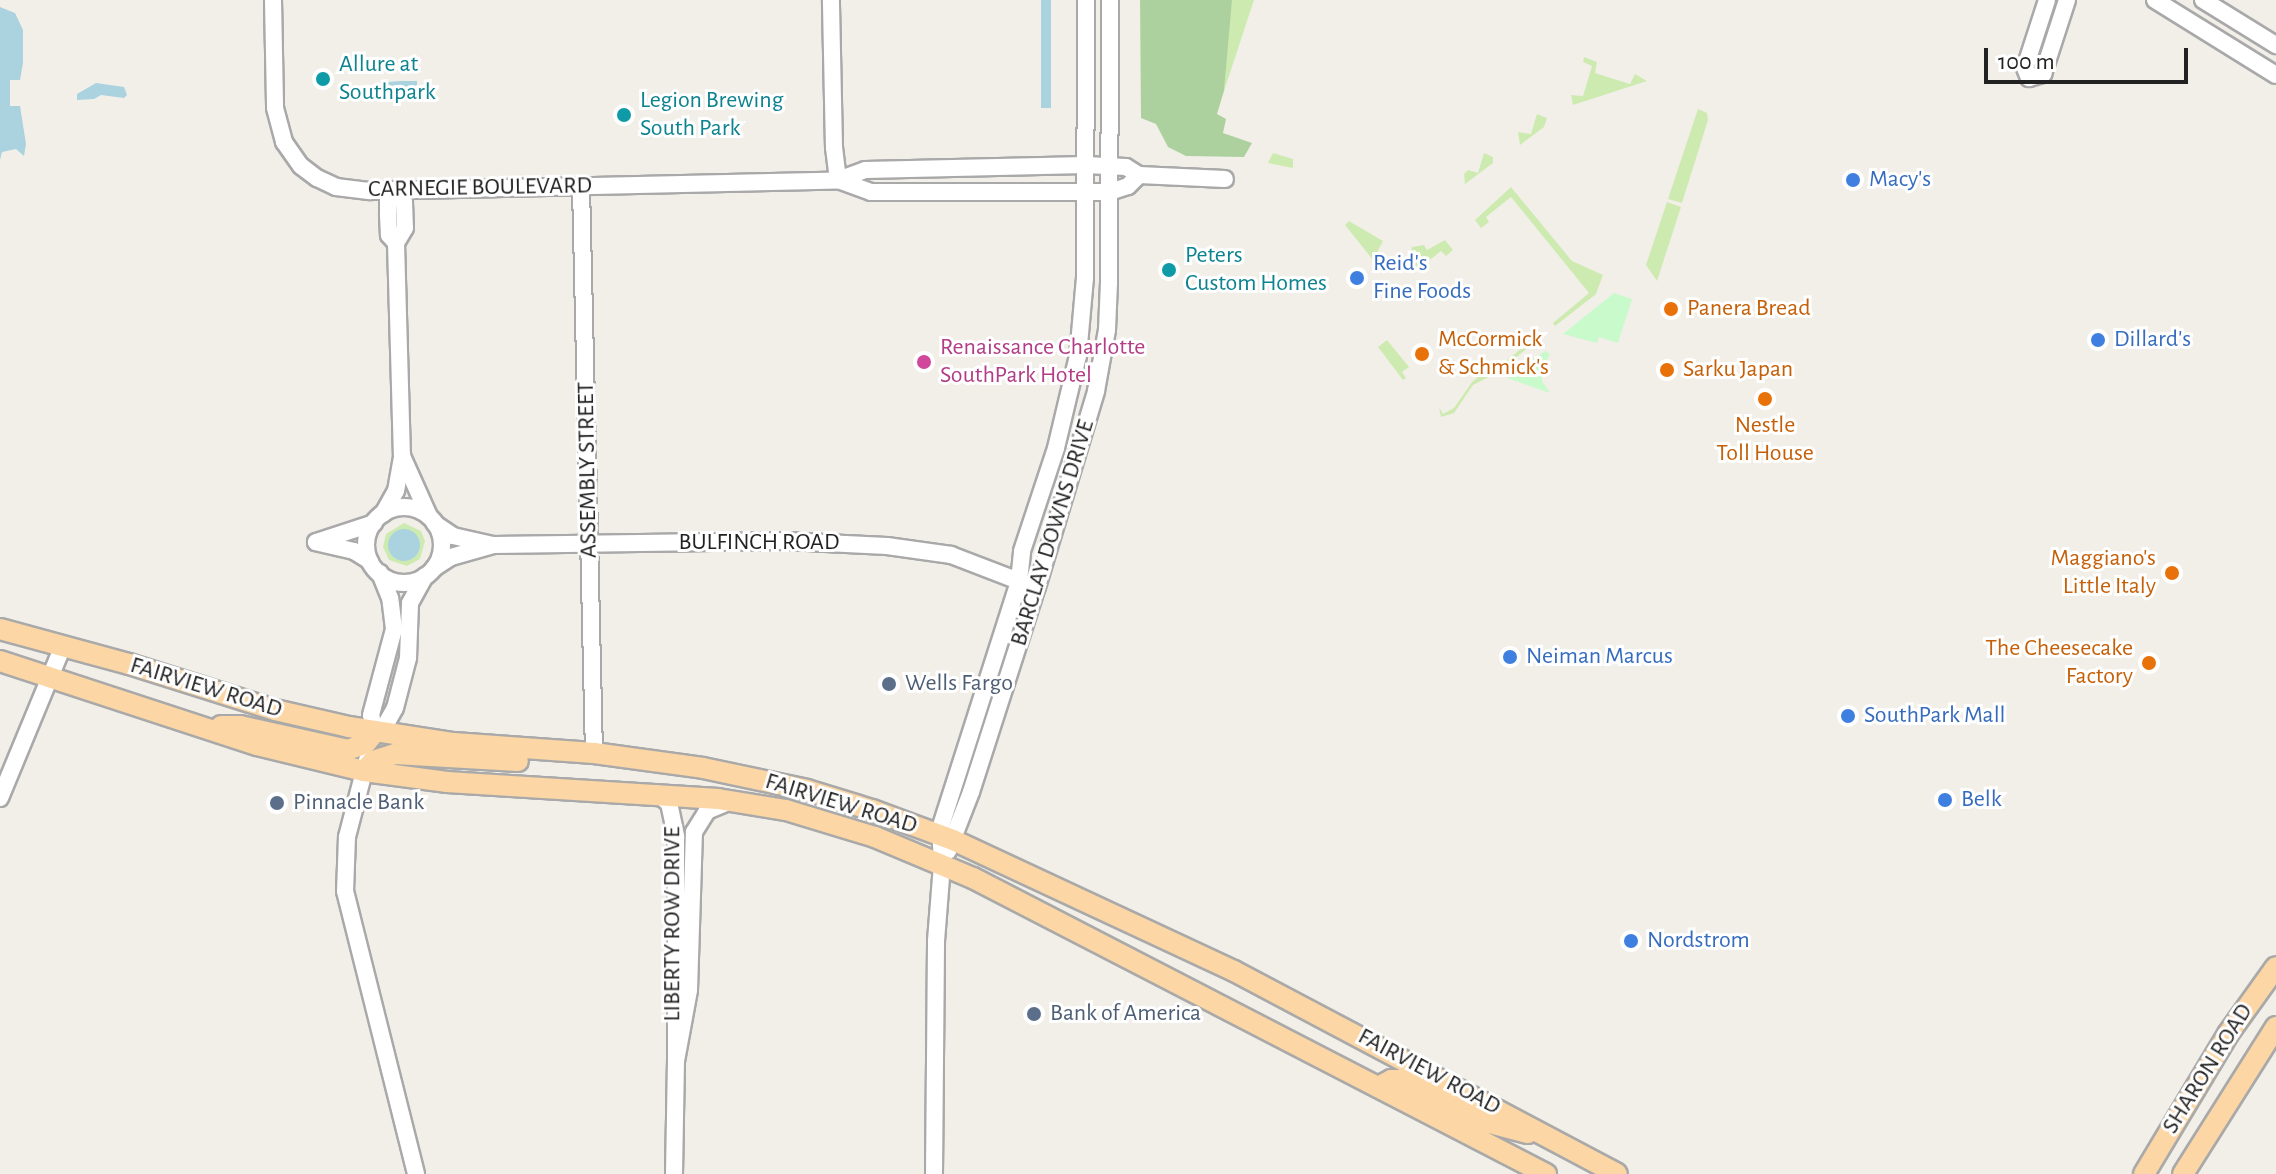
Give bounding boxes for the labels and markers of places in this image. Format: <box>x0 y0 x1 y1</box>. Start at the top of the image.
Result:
place label: Allure at Southpark <box>339 51 436 107</box>
marker: Allure at Southpark <box>314 70 332 88</box>
place label: Legion Brewing South Park <box>640 87 783 143</box>
marker: Legion Brewing South Park <box>615 106 633 124</box>
place label: Macy's <box>1869 166 1931 194</box>
marker: Macy's <box>1844 171 1862 189</box>
place label: Peters Custom Homes <box>1185 242 1327 298</box>
place label: Reid's Fine Foods <box>1373 250 1471 306</box>
marker: Peters Custom Homes <box>1160 261 1178 279</box>
marker: Reid's Fine Foods <box>1348 269 1366 287</box>
place label: Panera Bread <box>1687 295 1811 323</box>
marker: Panera Bread <box>1662 300 1680 318</box>
place label: McCormick & Schmick's <box>1438 326 1549 382</box>
place label: Dillard's <box>2114 326 2191 354</box>
marker: Dillard's <box>2089 331 2107 349</box>
place label: Renaissance Charlotte SouthPark Hotel <box>940 334 1145 390</box>
marker: McCormick & Schmick's <box>1413 345 1431 363</box>
marker: Renaissance Charlotte SouthPark Hotel <box>915 353 933 371</box>
place label: Sarku Japan <box>1683 356 1793 384</box>
marker: Sarku Japan <box>1658 361 1676 379</box>
marker: Nestle Toll House <box>1756 390 1774 408</box>
place label: Nestle Toll House <box>1716 412 1814 468</box>
place label: Maggiano's Little Italy <box>2050 545 2156 601</box>
marker: Maggiano's Little Italy <box>2163 564 2181 582</box>
place label: The Cheesecake Factory <box>1985 635 2133 691</box>
place label: Neiman Marcus <box>1526 643 1673 671</box>
marker: Neiman Marcus <box>1501 648 1519 666</box>
marker: The Cheesecake Factory <box>2140 654 2158 672</box>
place label: Wells Fargo <box>905 670 1013 698</box>
marker: Wells Fargo <box>880 675 898 693</box>
place label: SouthPark Mall <box>1864 702 2006 730</box>
marker: SouthPark Mall <box>1839 707 1857 725</box>
place label: Belk <box>1961 786 2002 814</box>
place label: Pinnacle Bank <box>293 789 424 817</box>
marker: Belk <box>1936 791 1954 809</box>
marker: Pinnacle Bank <box>268 794 286 812</box>
place label: Nordstrom <box>1647 927 1750 955</box>
marker: Nordstrom <box>1622 932 1640 950</box>
place label: Bank of America <box>1050 1000 1201 1028</box>
marker: Bank of America <box>1025 1005 1043 1023</box>

